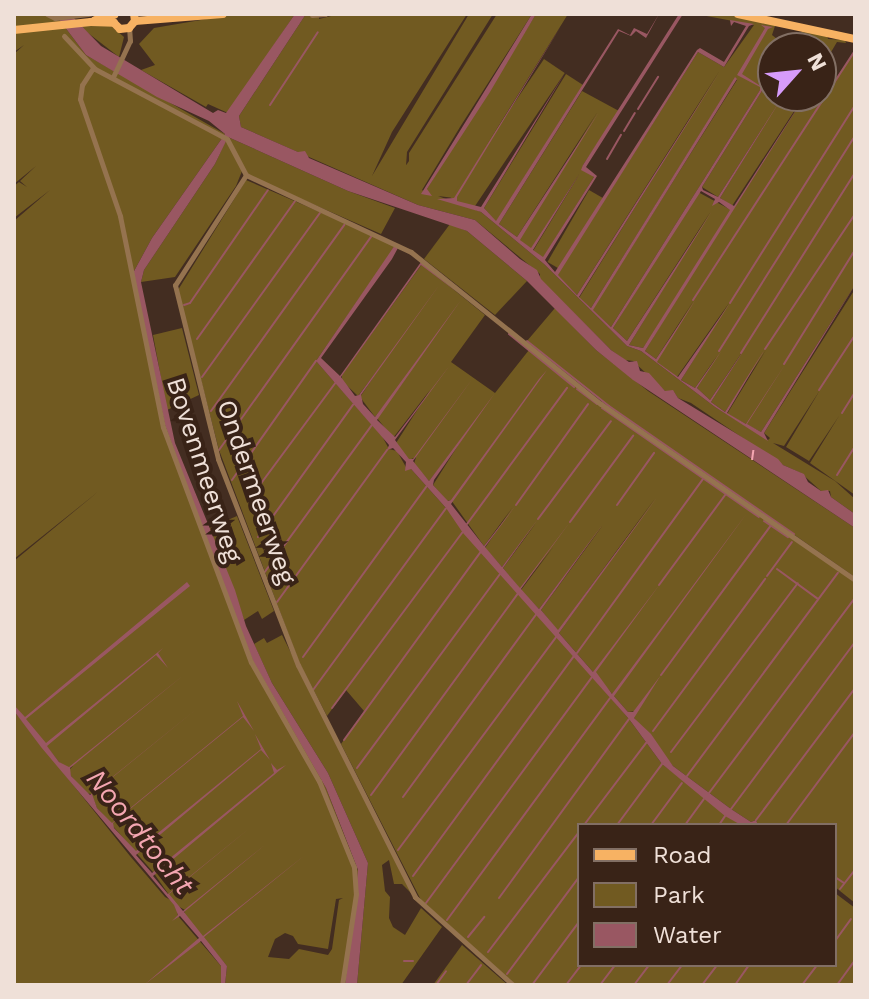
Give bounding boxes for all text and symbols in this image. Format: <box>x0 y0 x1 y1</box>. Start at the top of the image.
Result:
north arrow <box>757 32 837 112</box>
text: N <box>802 49 832 75</box>
street label: Bovenmeerweg <box>159 374 249 566</box>
street label: Ondermeerweg <box>210 396 302 588</box>
water label: Noordtocht <box>79 762 201 902</box>
legend <box>577 823 837 967</box>
text: Road <box>653 841 712 869</box>
text: Park <box>653 881 705 909</box>
text: Water <box>653 921 722 949</box>

